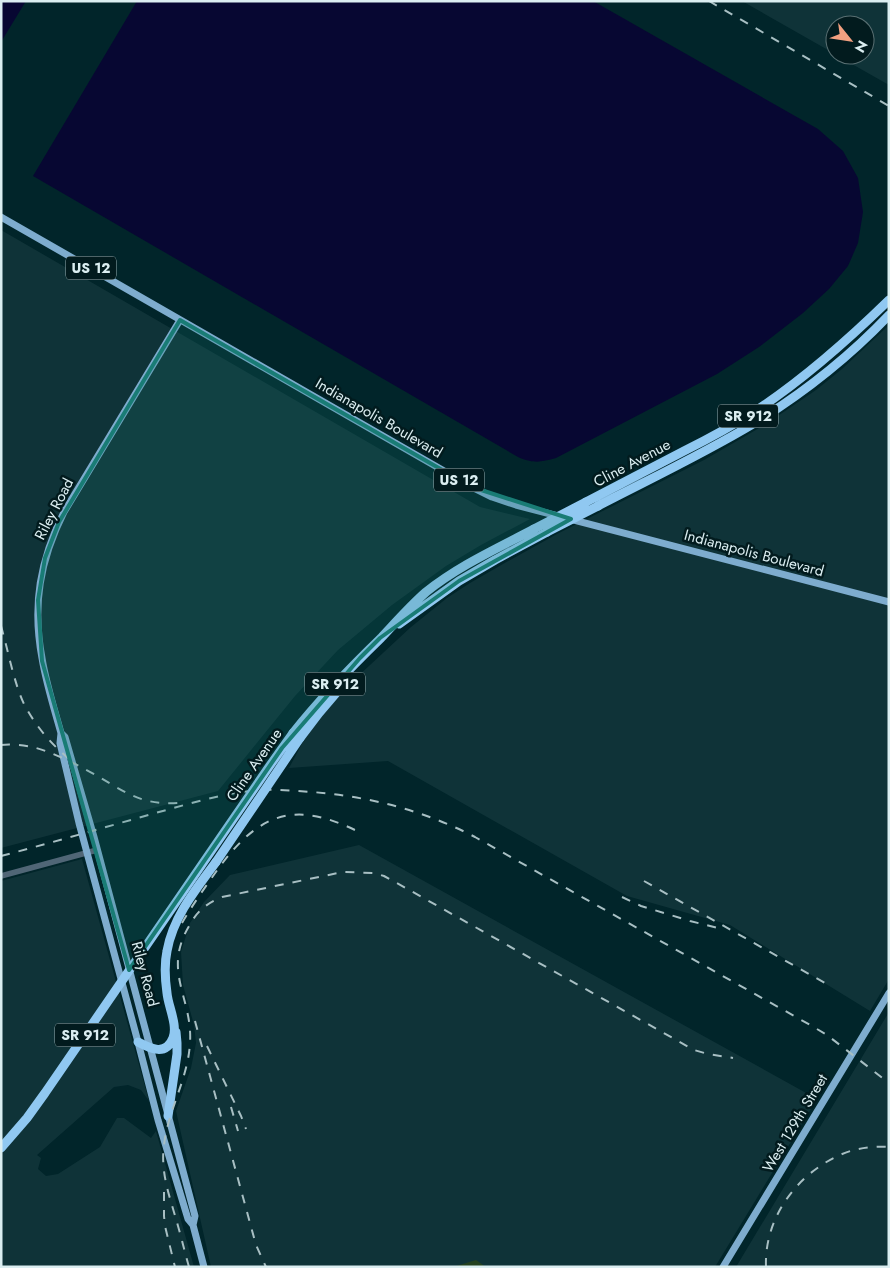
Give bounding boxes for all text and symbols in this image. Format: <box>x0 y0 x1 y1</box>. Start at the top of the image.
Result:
north arrow <box>825 15 875 65</box>
text: N <box>850 37 873 56</box>
road number: US 12 <box>66 256 116 280</box>
street label: Indianapolis Boulevard <box>311 373 447 463</box>
road number: SR 912 <box>718 404 778 428</box>
street label: Cline Avenue <box>590 433 675 493</box>
road number: US 12 <box>434 468 484 492</box>
street label: Riley Road <box>29 474 79 544</box>
street label: Indianapolis Boulevard <box>682 524 826 582</box>
road number: SR 912 <box>305 672 365 696</box>
street label: Cline Avenue <box>221 724 287 806</box>
street label: Riley Road <box>126 939 164 1009</box>
road number: SR 912 <box>55 1024 115 1046</box>
street label: West 129th Street <box>757 1069 833 1176</box>

